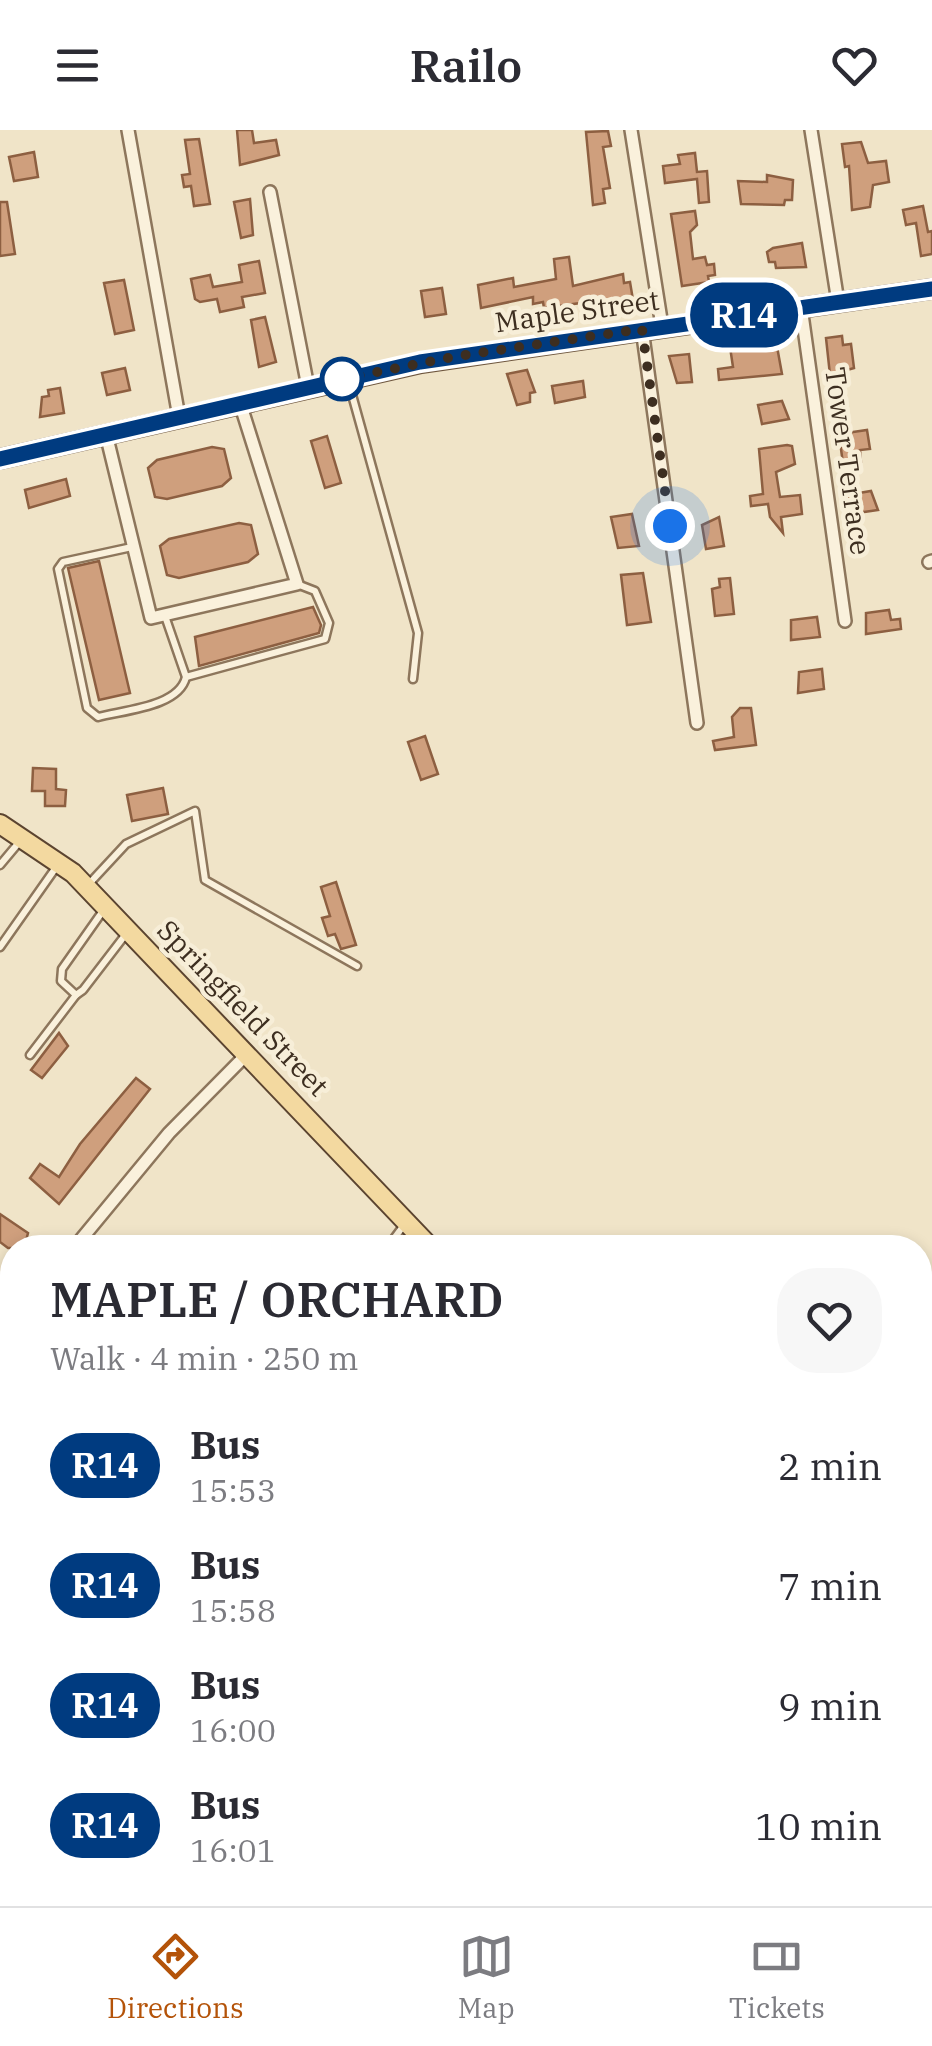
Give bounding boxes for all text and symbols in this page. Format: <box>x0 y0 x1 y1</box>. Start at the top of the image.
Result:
text: Railo <box>410 36 522 94</box>
icon: menu <box>50 38 105 93</box>
icon: heart <box>827 38 882 93</box>
street label: Maple Street <box>492 281 662 340</box>
line badge: R14 <box>686 282 802 348</box>
text: R14 <box>710 292 778 338</box>
unlabelled marker <box>321 358 363 400</box>
street label: Tower Terrace <box>817 365 880 557</box>
your location <box>645 501 695 551</box>
street label: Springfield Street <box>150 912 337 1104</box>
text: MAPLE / ORCHARD <box>50 1268 503 1330</box>
button: heart <box>777 1268 882 1373</box>
text: Walk · 4 min · 250 m <box>50 1337 358 1379</box>
text: Bus <box>190 1420 260 1469</box>
text: 2 min <box>778 1441 882 1490</box>
text: R14 <box>71 1442 139 1488</box>
text: 15:53 <box>190 1469 276 1511</box>
text: Bus <box>190 1540 260 1589</box>
text: 7 min <box>778 1561 882 1610</box>
text: R14 <box>71 1562 139 1608</box>
text: 15:58 <box>190 1589 276 1631</box>
text: Bus <box>190 1660 260 1709</box>
text: 9 min <box>778 1681 882 1730</box>
text: R14 <box>71 1682 139 1728</box>
text: 16:00 <box>190 1709 276 1751</box>
text: Bus <box>190 1780 260 1829</box>
text: 10 min <box>755 1801 882 1850</box>
text: R14 <box>71 1802 139 1848</box>
text: 16:01 <box>190 1829 276 1871</box>
tab: Directions <box>107 1929 244 2026</box>
tab: Map <box>458 1929 515 2026</box>
tab: Tickets <box>729 1929 825 2026</box>

